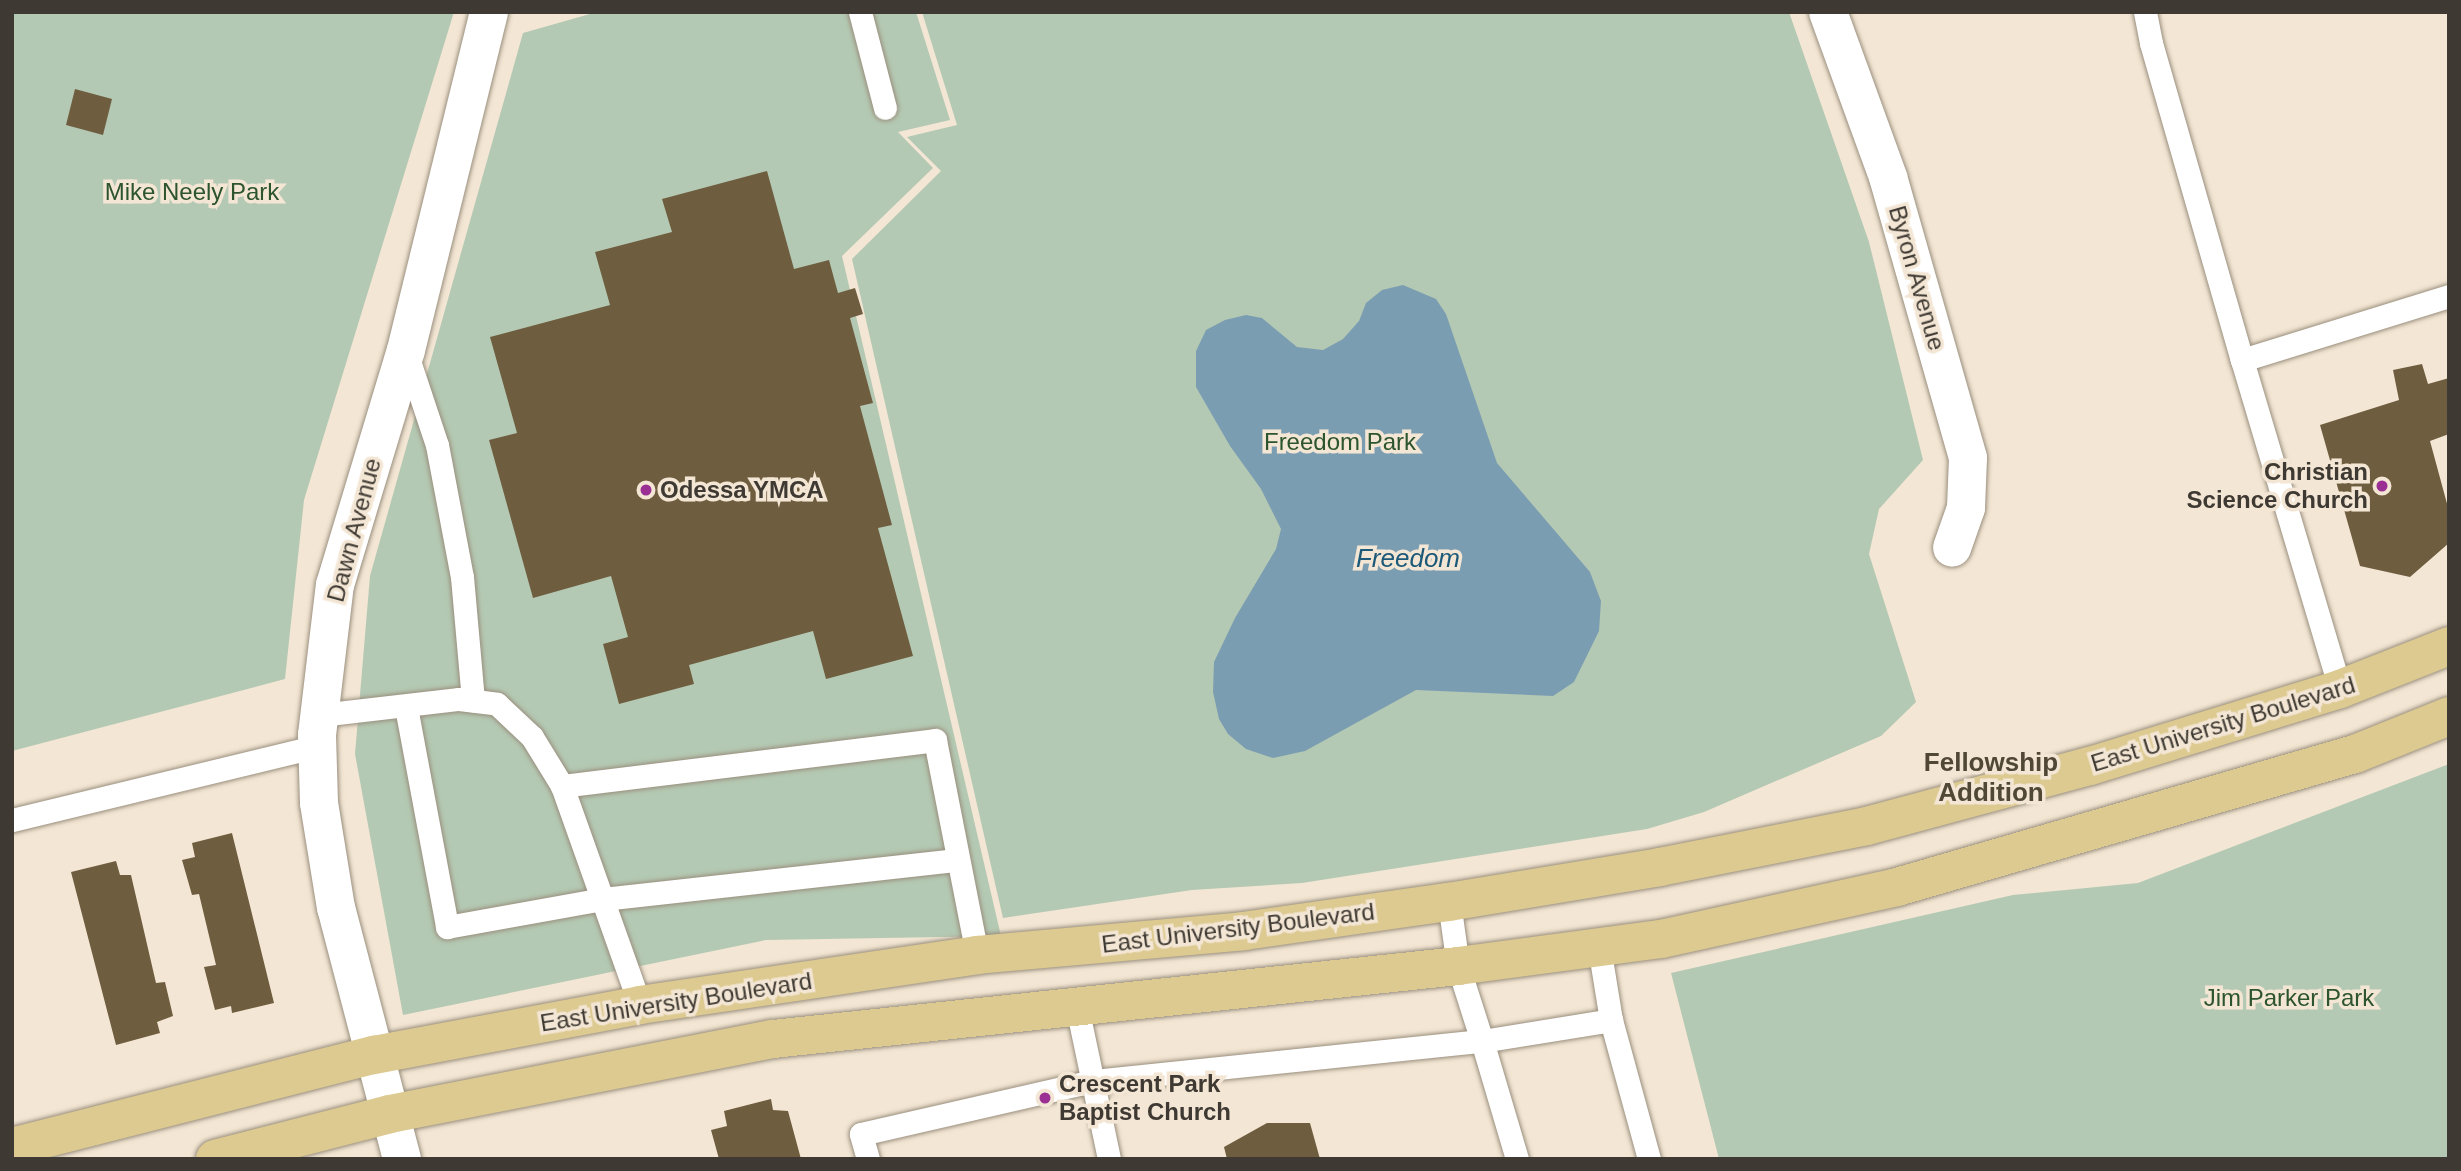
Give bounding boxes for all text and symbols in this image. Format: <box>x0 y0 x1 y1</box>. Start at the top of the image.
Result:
park label: Mike Neely Park <box>105 178 279 206</box>
street label: Byron Avenue <box>1882 202 1952 354</box>
park label: Freedom Park <box>1264 428 1416 456</box>
street label: Dawn Avenue <box>321 454 387 606</box>
place label: Christian Science Church <box>2187 458 2368 514</box>
place label: Odessa YMCA <box>660 476 824 504</box>
marker: Christian Science Church <box>2374 478 2390 494</box>
marker: Odessa YMCA <box>638 482 654 498</box>
water label: Freedom <box>1356 543 1460 575</box>
street label: East University Boulevard <box>2087 670 2359 778</box>
district label: Fellowship Addition <box>1924 747 2058 808</box>
street label: East University Boulevard <box>1100 897 1376 959</box>
street label: East University Boulevard <box>538 966 814 1038</box>
park label: Jim Parker Park <box>2204 984 2374 1012</box>
place label: Crescent Park Baptist Church <box>1059 1070 1231 1126</box>
marker: Crescent Park Baptist Church <box>1037 1090 1053 1106</box>

